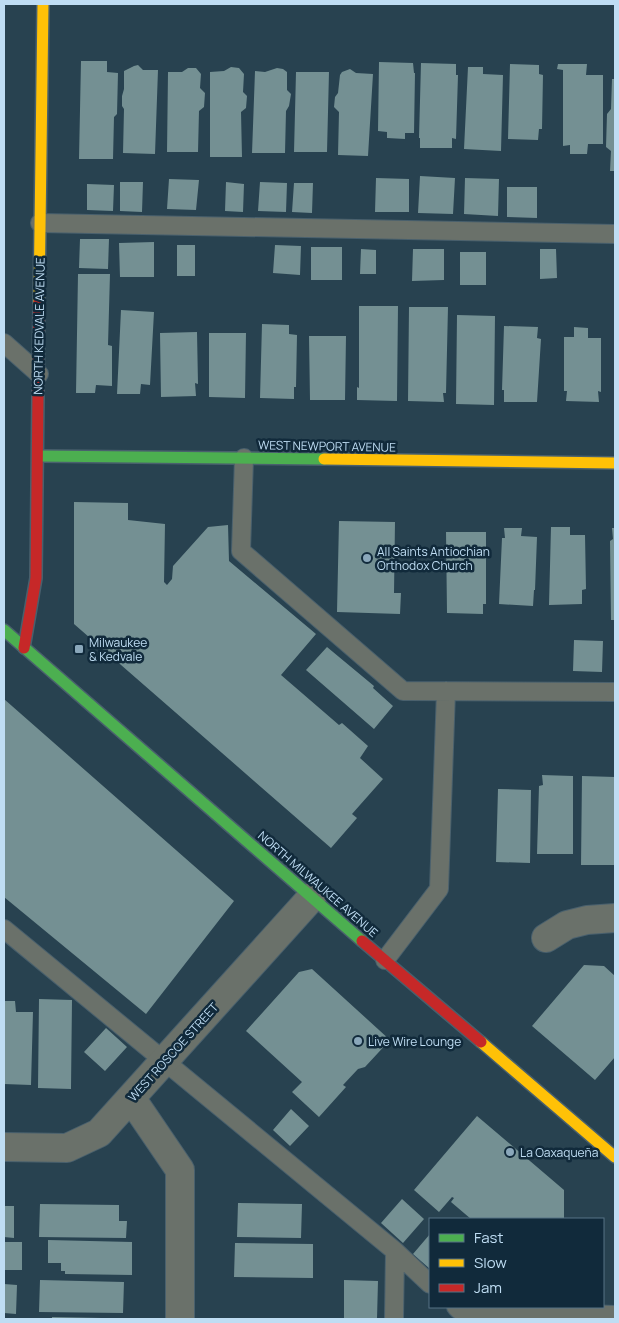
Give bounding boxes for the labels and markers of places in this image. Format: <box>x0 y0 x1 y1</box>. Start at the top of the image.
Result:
place label: All Saints Antiochian Orthodox Church <box>377 543 490 574</box>
marker: All Saints Antiochian Orthodox Church <box>361 552 373 564</box>
place label: Milwaukee & Kedvale <box>89 634 147 665</box>
marker: Milwaukee & Kedvale <box>73 643 85 655</box>
place label: Live Wire Lounge <box>368 1033 461 1050</box>
marker: Live Wire Lounge <box>352 1035 364 1047</box>
place label: La Oaxaqueña <box>520 1144 598 1161</box>
marker: La Oaxaqueña <box>504 1146 516 1158</box>

